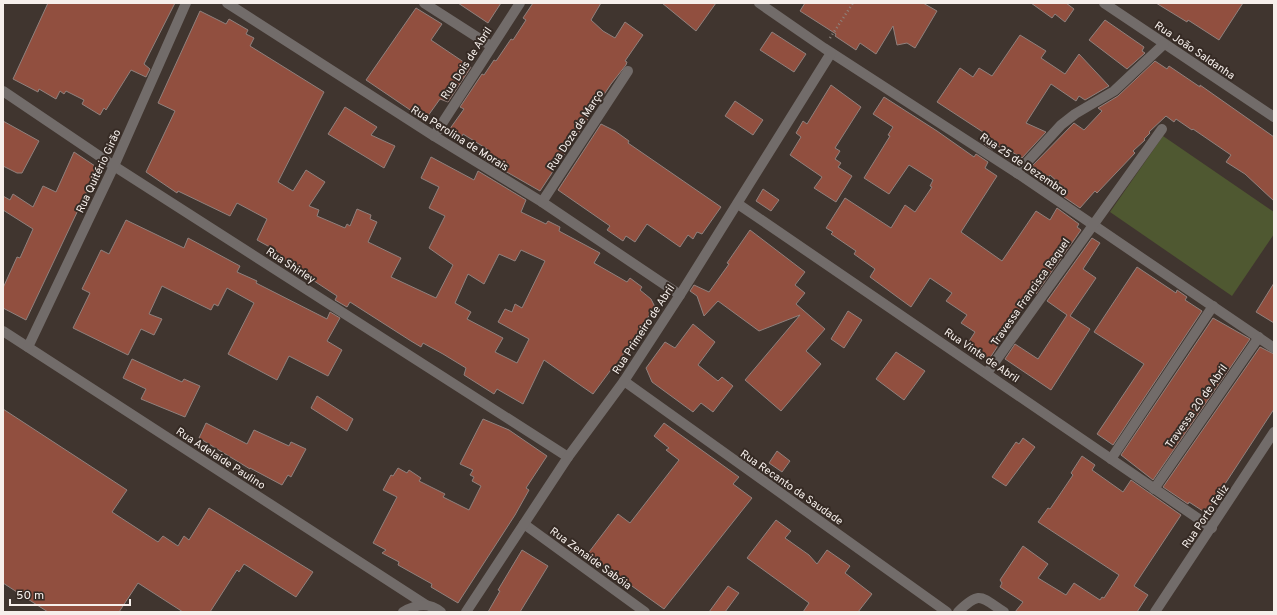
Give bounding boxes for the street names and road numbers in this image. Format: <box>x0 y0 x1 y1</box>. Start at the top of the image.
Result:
street label: Rua João Saldanha <box>1152 19 1238 83</box>
street label: Rua Dois de Abril <box>438 25 495 102</box>
street label: Rua Doze de Março <box>544 87 607 174</box>
street label: Rua Perolina de Morais <box>408 103 511 175</box>
street label: Rua Quitério Girão <box>73 127 124 216</box>
street label: Rua 25 de Dezembro <box>977 130 1070 199</box>
street label: Travessa Francisca Raquel <box>988 236 1073 349</box>
street label: Rua Shirley <box>263 245 318 287</box>
street label: Rua Primeiro de Abril <box>610 282 678 377</box>
street label: Rua Vinte de Abril <box>941 326 1022 386</box>
street label: Travessa 20 de Abril <box>1163 362 1231 451</box>
street label: Rua Adelaide Paulino <box>173 425 268 493</box>
street label: Rua Recanto da Saudade <box>737 447 846 529</box>
street label: Rua Porto Feliz <box>1179 482 1232 551</box>
street label: Rua Zenaide Sabóia <box>547 524 634 593</box>

